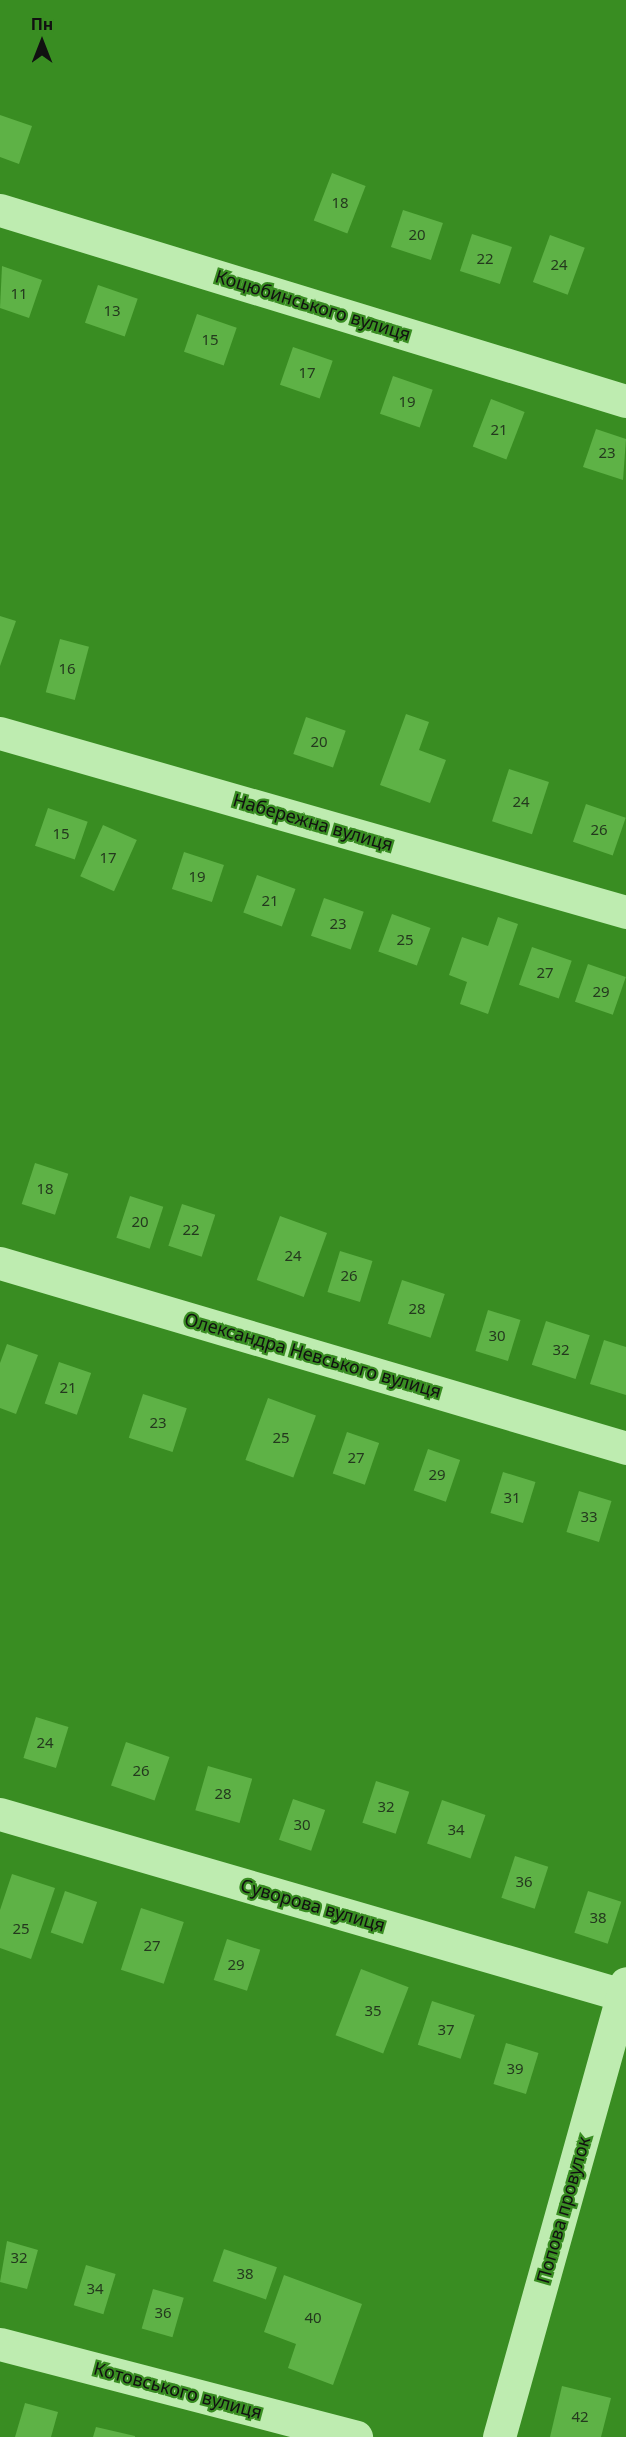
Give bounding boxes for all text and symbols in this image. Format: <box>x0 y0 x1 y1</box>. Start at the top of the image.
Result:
north arrow <box>12 12 72 72</box>
text: Пн <box>31 13 53 35</box>
house number: 18 <box>331 194 349 212</box>
house number: 20 <box>408 226 426 244</box>
house number: 22 <box>476 250 494 268</box>
house number: 24 <box>550 256 568 274</box>
street label: Коцюбинського вулиця <box>213 265 413 345</box>
house number: 11 <box>10 285 28 303</box>
house number: 13 <box>103 302 121 320</box>
house number: 15 <box>201 331 219 349</box>
house number: 17 <box>298 364 316 382</box>
house number: 19 <box>398 393 416 411</box>
house number: 21 <box>490 421 508 439</box>
house number: 23 <box>598 444 616 462</box>
house number: 16 <box>58 660 76 678</box>
house number: 20 <box>310 733 328 751</box>
street label: Набережна вулиця <box>231 789 395 855</box>
house number: 24 <box>512 793 530 811</box>
house number: 26 <box>590 821 608 839</box>
house number: 15 <box>52 825 70 843</box>
house number: 17 <box>99 849 117 867</box>
house number: 19 <box>188 868 206 886</box>
house number: 21 <box>261 892 279 910</box>
house number: 23 <box>329 915 347 933</box>
house number: 25 <box>396 931 414 949</box>
house number: 27 <box>536 964 554 982</box>
house number: 29 <box>592 983 610 1001</box>
house number: 18 <box>36 1180 54 1198</box>
house number: 20 <box>131 1213 149 1231</box>
house number: 22 <box>182 1221 200 1239</box>
house number: 24 <box>284 1247 302 1265</box>
house number: 26 <box>340 1267 358 1285</box>
house number: 28 <box>408 1300 426 1318</box>
street label: Олександра Невського вулиця <box>182 1308 444 1402</box>
house number: 30 <box>488 1327 506 1345</box>
house number: 32 <box>552 1341 570 1359</box>
house number: 21 <box>59 1379 77 1397</box>
house number: 23 <box>149 1414 167 1432</box>
house number: 25 <box>272 1429 290 1447</box>
house number: 27 <box>347 1449 365 1467</box>
house number: 29 <box>428 1466 446 1484</box>
house number: 31 <box>503 1489 521 1507</box>
house number: 33 <box>580 1508 598 1526</box>
house number: 24 <box>36 1734 54 1752</box>
house number: 26 <box>132 1762 150 1780</box>
house number: 28 <box>214 1785 232 1803</box>
house number: 32 <box>377 1798 395 1816</box>
house number: 30 <box>293 1816 311 1834</box>
house number: 34 <box>447 1821 465 1839</box>
house number: 36 <box>515 1873 533 1891</box>
street label: Суворова вулиця <box>238 1874 388 1936</box>
house number: 38 <box>589 1909 607 1927</box>
house number: 25 <box>12 1920 30 1938</box>
house number: 27 <box>143 1937 161 1955</box>
house number: 29 <box>227 1956 245 1974</box>
house number: 35 <box>364 2002 382 2020</box>
house number: 37 <box>437 2021 455 2039</box>
house number: 39 <box>506 2060 524 2078</box>
street label: Попова провулок <box>532 2134 594 2286</box>
house number: 32 <box>10 2249 28 2267</box>
house number: 38 <box>236 2265 254 2283</box>
house number: 34 <box>86 2280 104 2298</box>
house number: 36 <box>154 2304 172 2322</box>
house number: 40 <box>304 2309 322 2327</box>
street label: Котовського вулиця <box>91 2357 265 2423</box>
house number: 42 <box>571 2408 589 2426</box>

